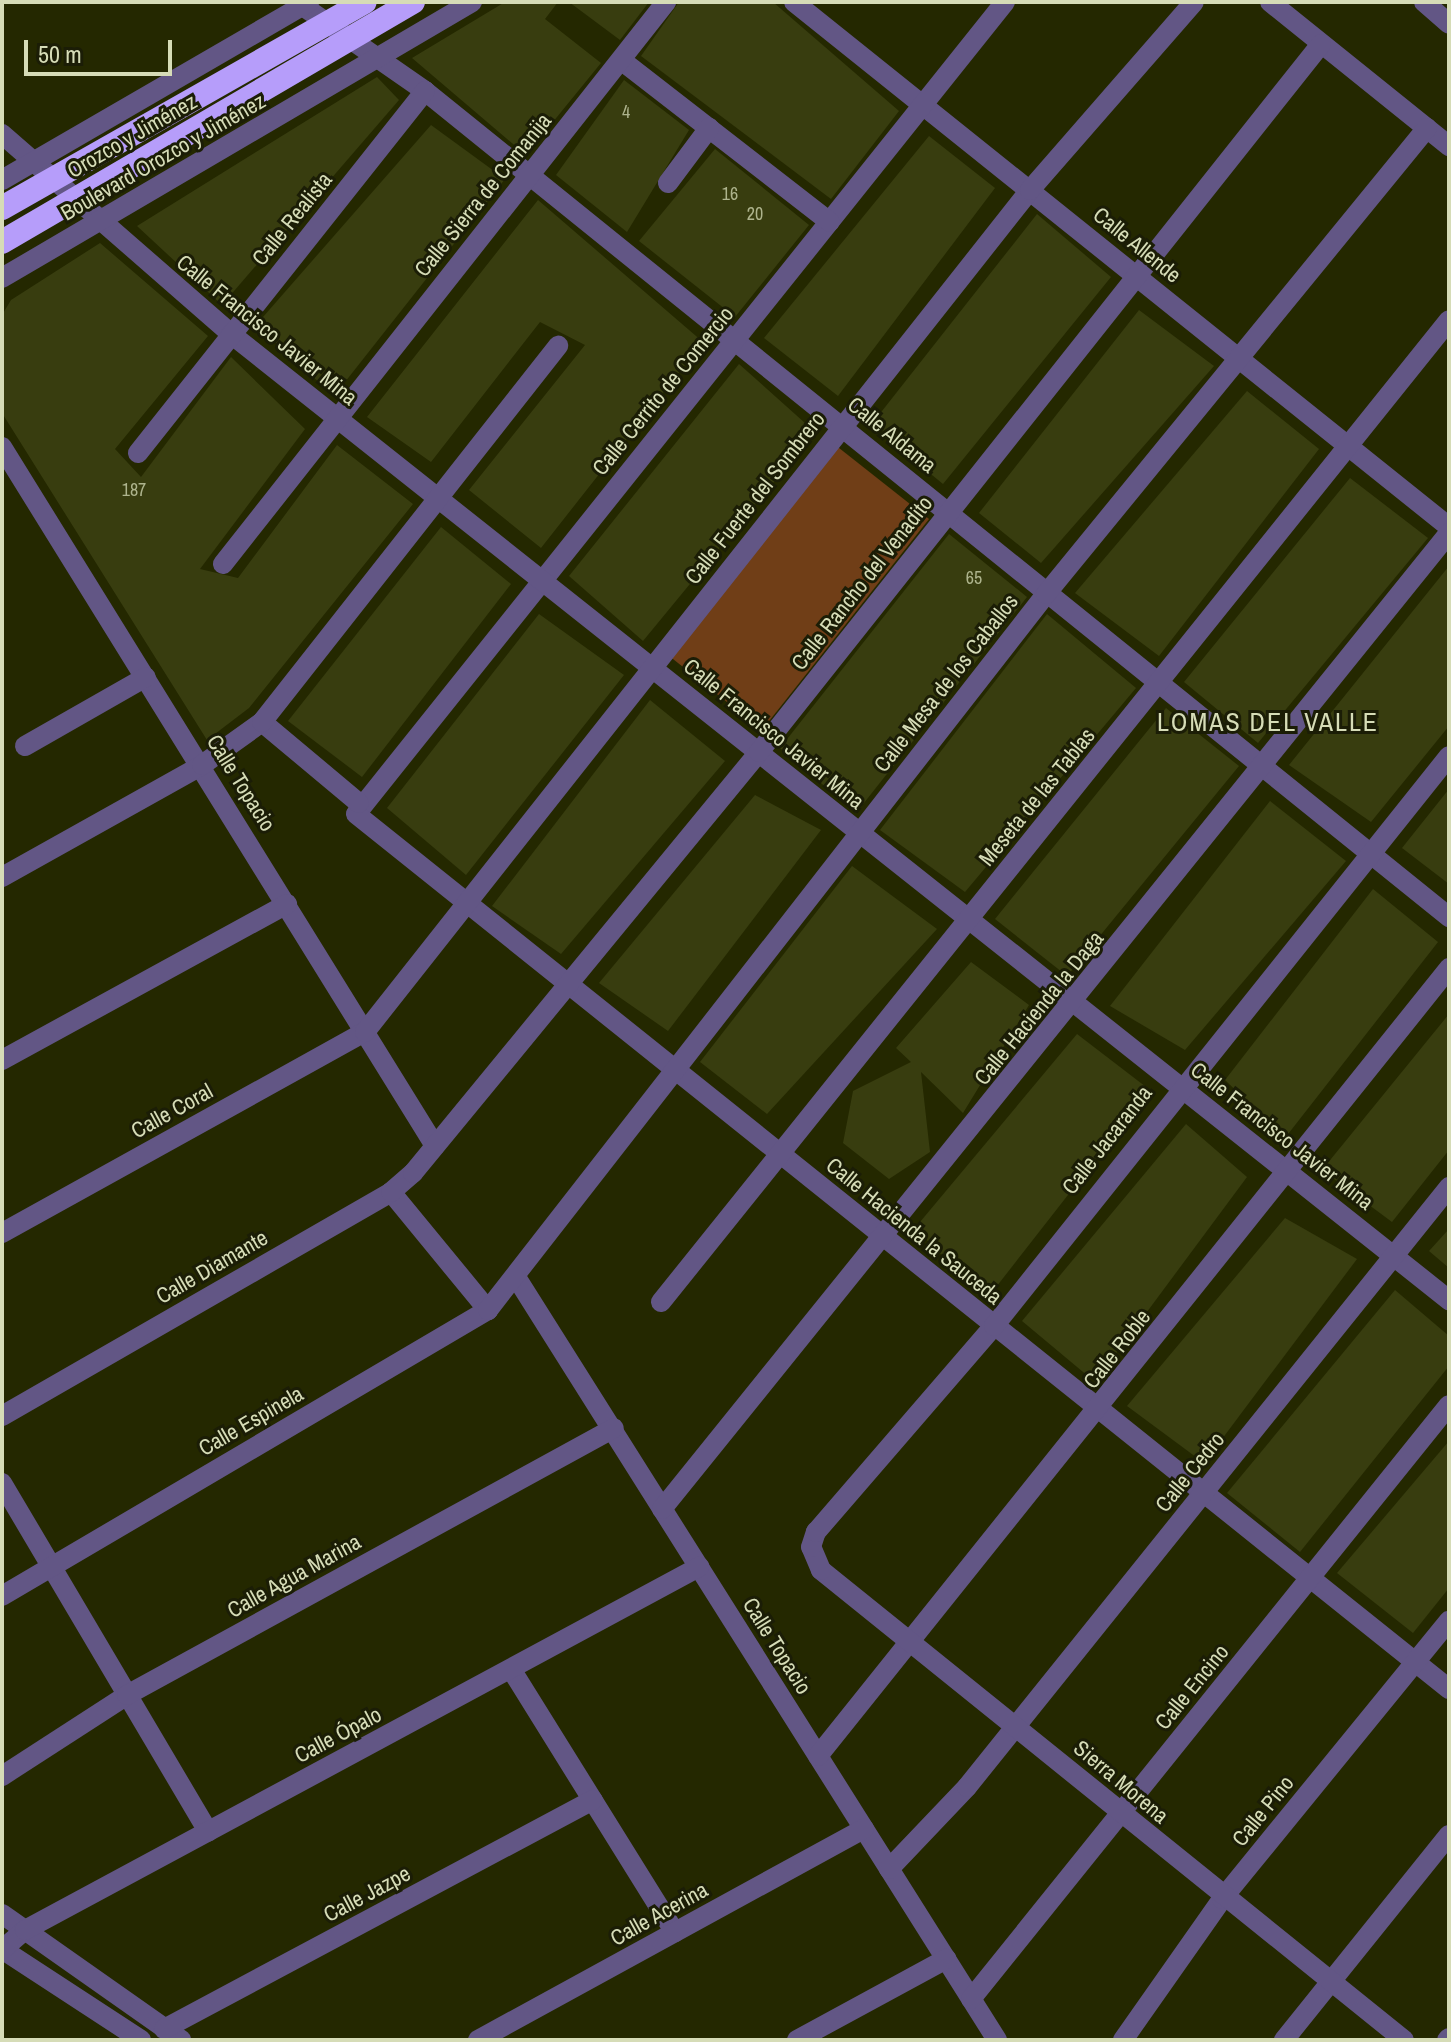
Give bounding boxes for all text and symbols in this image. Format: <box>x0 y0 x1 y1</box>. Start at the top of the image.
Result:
scale bar <box>28 24 176 74</box>
text: 50 m <box>38 38 82 70</box>
street label: Boulevard Orozco y Jiménez <box>56 88 270 226</box>
street label: Orozco y Jiménez <box>62 88 202 184</box>
house number: 4 <box>622 101 630 123</box>
street label: Calle Sierra de Comanija <box>409 108 557 282</box>
street label: Calle Realista <box>246 167 338 271</box>
house number: 16 <box>722 183 738 205</box>
street label: Calle Allende <box>1087 201 1187 289</box>
house number: 20 <box>747 203 763 225</box>
street label: Calle Francisco Javier Mina <box>171 249 363 411</box>
street label: Calle Cerrito de Comercio <box>587 301 739 481</box>
street label: Calle Aldama <box>842 391 942 479</box>
street label: Calle Fuerte del Sombrero <box>679 407 831 589</box>
house number: 187 <box>122 479 146 501</box>
street label: Calle Rancho del Venadito <box>786 491 938 675</box>
house number: 65 <box>966 567 982 589</box>
street label: Calle Mesa de los Caballos <box>868 589 1024 777</box>
street label: Calle Francisco Javier Mina <box>678 653 870 815</box>
district label: LOMAS DEL VALLE <box>1157 706 1379 738</box>
street label: Meseta de las Tablas <box>973 723 1101 871</box>
street label: Calle Topacio <box>201 730 281 836</box>
street label: Calle Hacienda la Daga <box>969 926 1109 1090</box>
street label: Calle Francisco Javier Mina <box>1185 1056 1379 1216</box>
street label: Calle Coral <box>127 1078 217 1144</box>
street label: Calle Jacaranda <box>1056 1081 1158 1199</box>
street label: Calle Hacienda la Sauceda <box>821 1152 1007 1310</box>
street label: Calle Diamante <box>152 1224 272 1310</box>
street label: Calle Roble <box>1078 1304 1156 1394</box>
street label: Calle Espinela <box>194 1380 308 1462</box>
street label: Calle Cedro <box>1150 1427 1230 1517</box>
street label: Calle Agua Marina <box>222 1528 366 1624</box>
street label: Calle Topacio <box>737 1593 817 1699</box>
street label: Calle Encino <box>1150 1639 1234 1735</box>
street label: Calle Ópalo <box>290 1701 386 1769</box>
street label: Sierra Morena <box>1068 1735 1174 1829</box>
street label: Calle Pino <box>1227 1770 1299 1852</box>
street label: Calle Jazpe <box>319 1860 415 1928</box>
street label: Calle Acerina <box>605 1876 713 1952</box>

